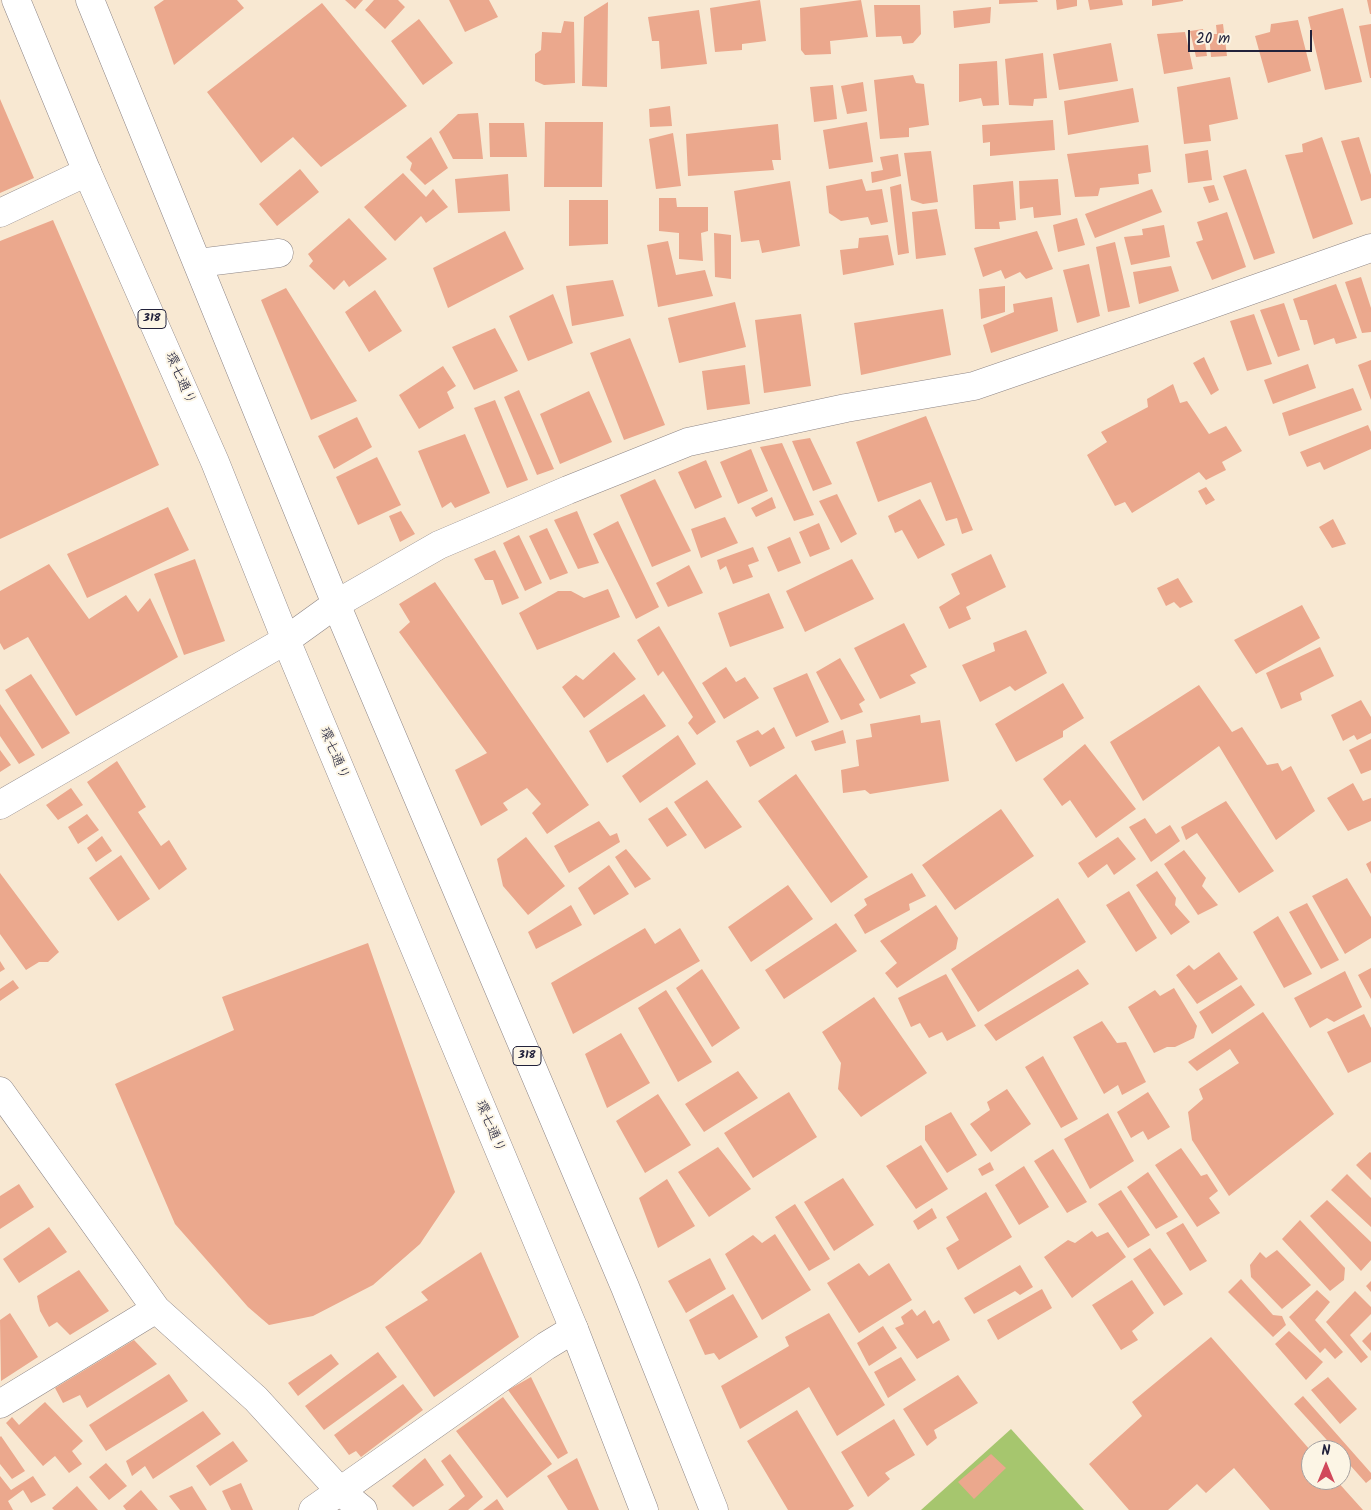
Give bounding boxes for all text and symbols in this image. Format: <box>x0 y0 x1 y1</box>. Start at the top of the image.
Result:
scale bar <box>1191 20 1315 52</box>
text: 20 m <box>1196 27 1230 51</box>
road number: 318 <box>138 310 166 328</box>
street label: 環七通り <box>160 350 198 408</box>
street label: 環七通り <box>314 725 352 783</box>
road number: 318 <box>513 1046 541 1066</box>
street label: 環七通り <box>470 1098 508 1156</box>
north arrow <box>1301 1440 1351 1490</box>
text: N <box>1322 1440 1330 1462</box>

